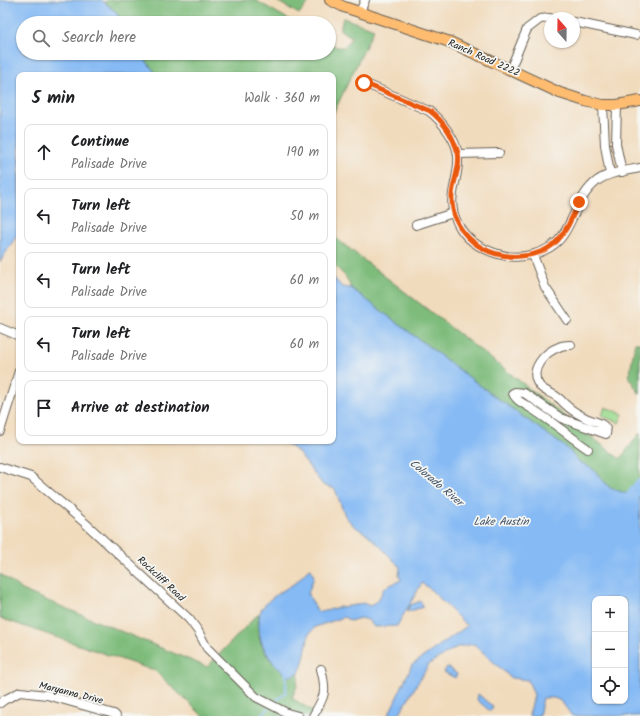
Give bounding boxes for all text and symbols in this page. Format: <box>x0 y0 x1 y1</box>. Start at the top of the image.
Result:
north arrow <box>544 12 580 48</box>
search box <box>16 16 336 60</box>
text: Search here <box>62 26 136 50</box>
icon: search <box>30 27 52 49</box>
street label: Ranch Road 2222 <box>446 35 523 81</box>
route start <box>355 74 373 92</box>
text: 5 min <box>32 85 75 112</box>
text: Walk · 360 m <box>244 88 320 109</box>
text: Continue <box>71 130 129 154</box>
icon: ahead <box>33 141 55 163</box>
text: 190 m <box>287 142 319 163</box>
text: Palisade Drive <box>71 154 147 175</box>
route end <box>570 193 588 211</box>
text: Turn left <box>71 194 131 218</box>
icon: left <box>33 205 55 227</box>
text: 50 m <box>290 206 319 227</box>
text: Palisade Drive <box>71 218 147 239</box>
text: Turn left <box>71 258 131 282</box>
icon: left <box>33 269 55 291</box>
text: 60 m <box>290 270 319 291</box>
text: Palisade Drive <box>71 282 147 303</box>
text: Turn left <box>71 322 131 346</box>
icon: left <box>33 333 55 355</box>
text: 60 m <box>290 334 319 355</box>
text: Palisade Drive <box>71 346 147 367</box>
text: Arrive at destination <box>71 396 210 420</box>
icon: arrive <box>33 397 55 419</box>
water label: Colorado River <box>405 455 469 512</box>
water label: Lake Austin <box>473 513 530 531</box>
street label: Rockcliff Road <box>133 553 189 606</box>
map controls <box>592 596 628 704</box>
button: + <box>592 596 628 632</box>
button: − <box>592 632 628 668</box>
button: locate <box>592 668 628 704</box>
street label: Maryanna Drive <box>37 677 105 709</box>

